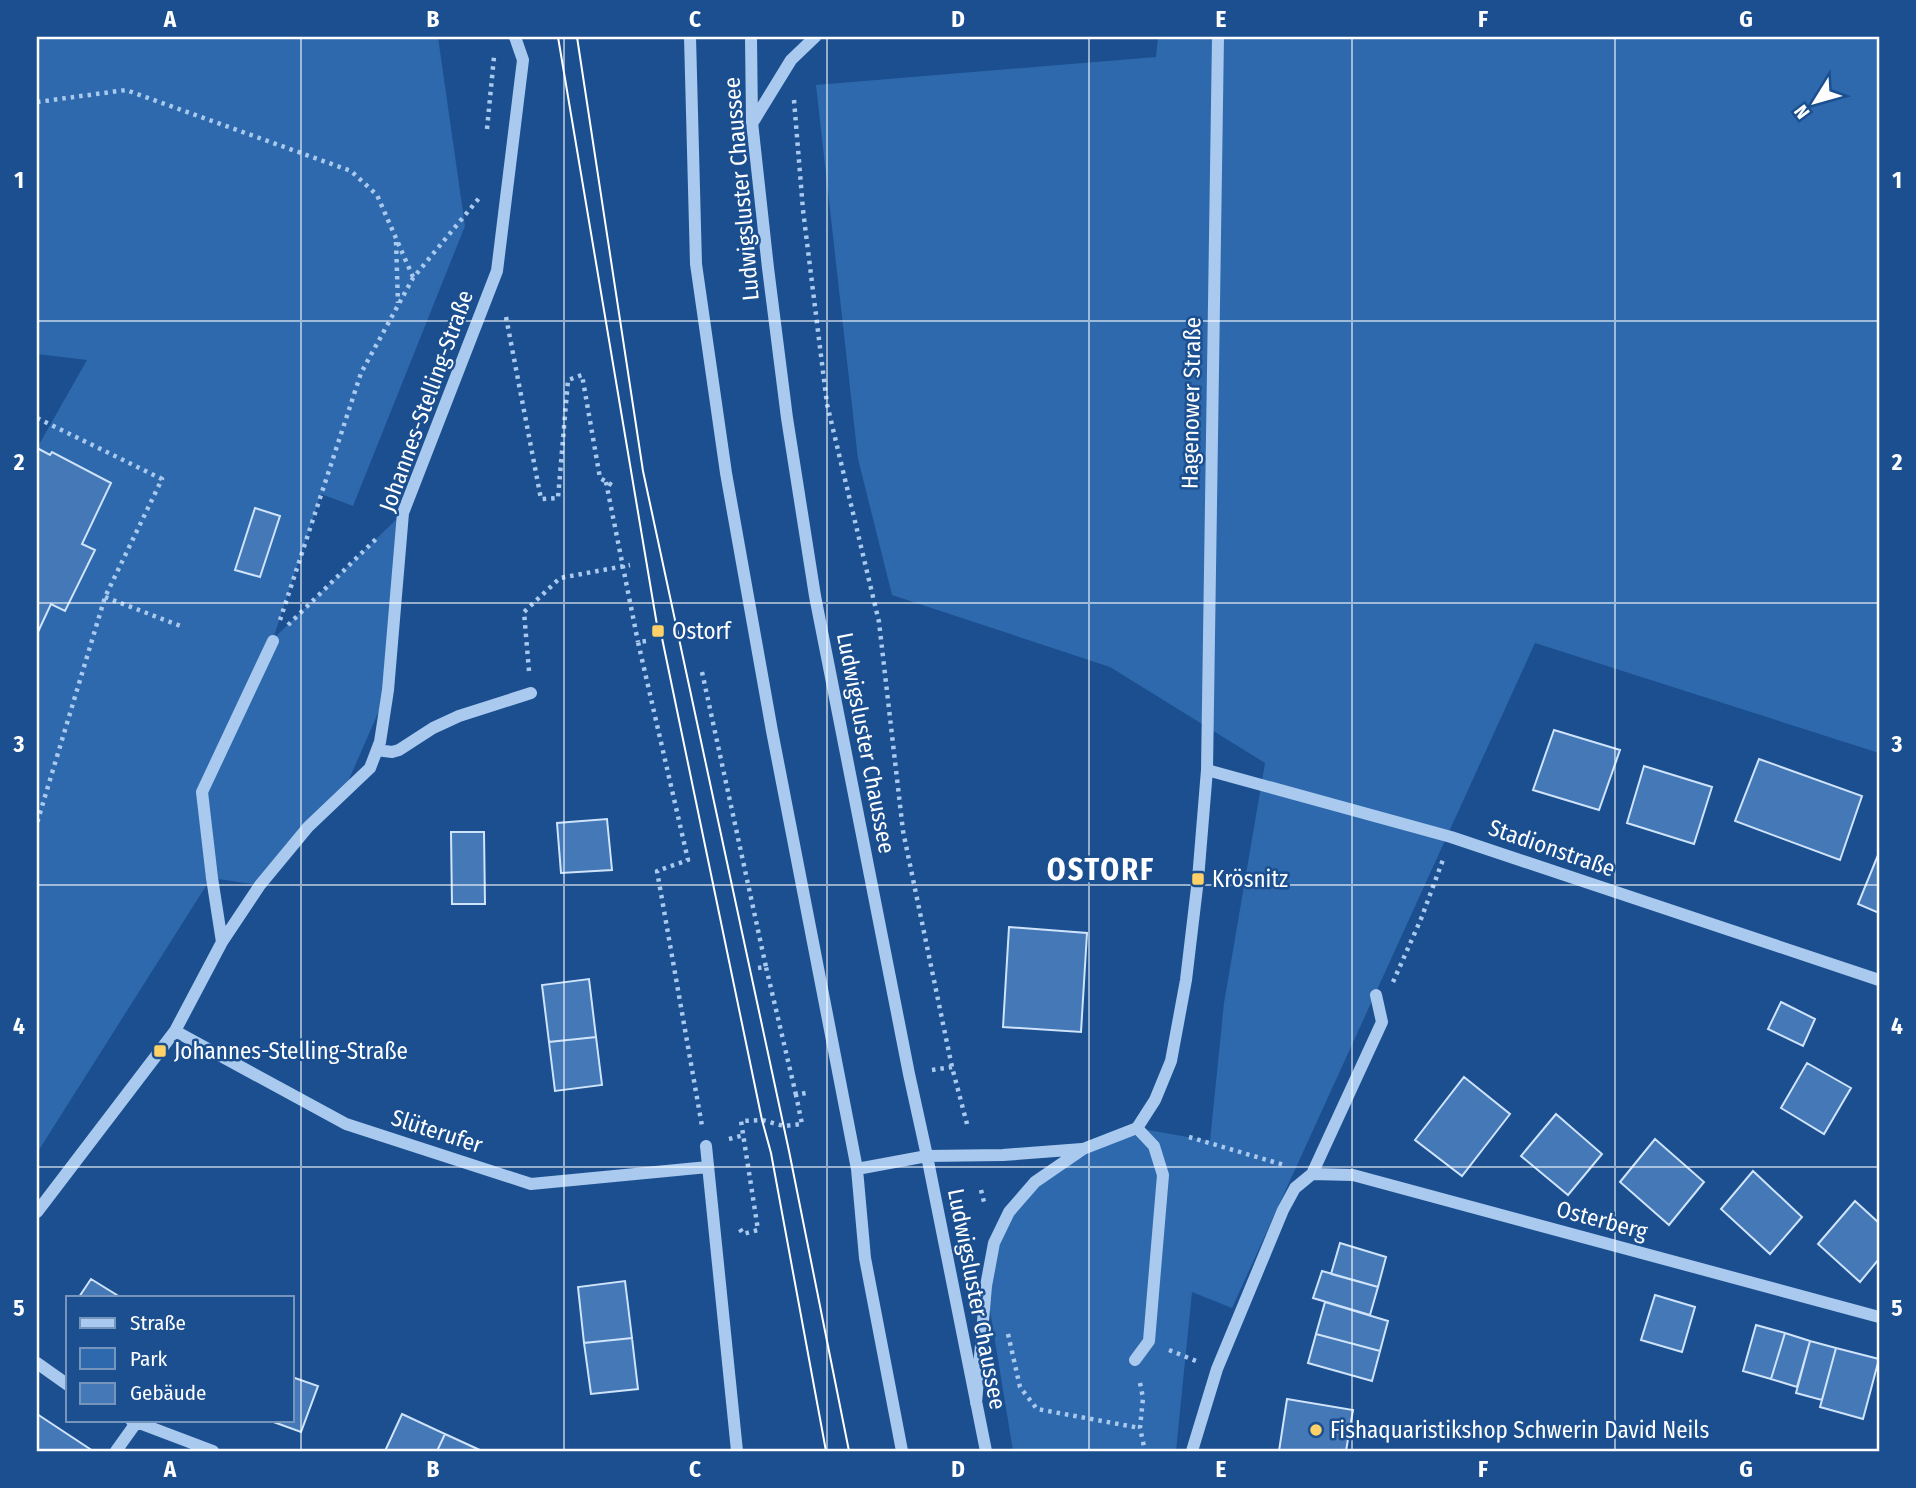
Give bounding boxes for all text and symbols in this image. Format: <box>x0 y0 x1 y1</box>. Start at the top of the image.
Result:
text: A <box>163 5 177 33</box>
text: B <box>427 5 440 33</box>
text: C <box>689 5 701 33</box>
text: D <box>951 5 965 33</box>
text: E <box>1216 5 1227 33</box>
text: F <box>1478 5 1488 33</box>
text: G <box>1739 5 1753 33</box>
north arrow <box>1780 66 1850 136</box>
street label: Ludwigsluster Chaussee <box>717 76 765 302</box>
text: N <box>1789 100 1814 123</box>
text: 1 <box>14 166 24 194</box>
text: 1 <box>1892 166 1902 194</box>
street label: Johannes-Stelling-Straße <box>373 286 479 516</box>
street label: Hagenower Straße <box>1176 317 1206 489</box>
text: 2 <box>13 448 25 476</box>
text: 2 <box>1891 448 1903 476</box>
place label: Ostorf <box>672 617 733 645</box>
marker: Ostorf <box>650 623 666 639</box>
street label: Ludwigsluster Chaussee <box>831 630 901 856</box>
text: 3 <box>13 730 25 758</box>
text: 3 <box>1891 730 1903 758</box>
street label: Stadionstraße <box>1485 813 1619 883</box>
district label: OSTORF <box>1047 852 1155 888</box>
place label: Krösnitz <box>1212 865 1288 893</box>
marker: Krösnitz <box>1190 871 1206 887</box>
text: 4 <box>13 1012 25 1040</box>
text: 4 <box>1891 1012 1903 1040</box>
place label: Johannes-Stelling-Straße <box>174 1037 408 1065</box>
marker: Johannes-Stelling-Straße <box>152 1043 168 1059</box>
street label: Slüterufer <box>388 1103 486 1159</box>
street label: Ludwigsluster Chaussee <box>942 1186 1012 1412</box>
street label: Osterberg <box>1553 1194 1651 1246</box>
text: 5 <box>13 1294 25 1322</box>
text: 5 <box>1891 1294 1903 1322</box>
legend <box>66 1296 294 1422</box>
text: Straße <box>130 1310 186 1336</box>
text: Park <box>130 1346 168 1372</box>
text: Gebäude <box>130 1380 206 1406</box>
place label: Fishaquaristikshop Schwerin David Neils <box>1330 1416 1709 1444</box>
marker: Fishaquaristikshop Schwerin David Neils <box>1308 1422 1324 1438</box>
text: A <box>163 1455 177 1483</box>
text: B <box>427 1455 440 1483</box>
text: C <box>689 1455 701 1483</box>
text: D <box>951 1455 965 1483</box>
text: E <box>1216 1455 1227 1483</box>
text: F <box>1478 1455 1488 1483</box>
text: G <box>1739 1455 1753 1483</box>

